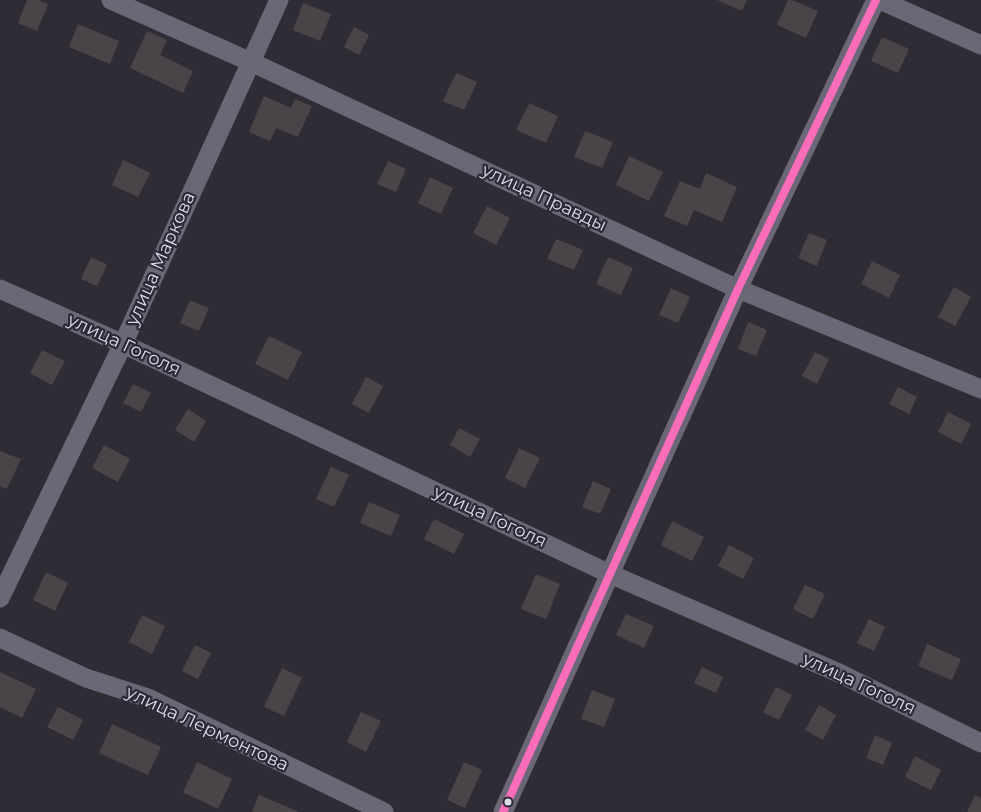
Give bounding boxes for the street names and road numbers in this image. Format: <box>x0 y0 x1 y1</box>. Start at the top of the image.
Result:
street label: улица Правды <box>478 160 610 236</box>
street label: улица Маркова <box>122 189 200 329</box>
street label: улица Гоголя <box>64 309 184 381</box>
street label: улица Гоголя <box>430 481 550 553</box>
street label: улица Гоголя <box>799 648 919 720</box>
street label: улица Лермонтова <box>122 682 292 776</box>

